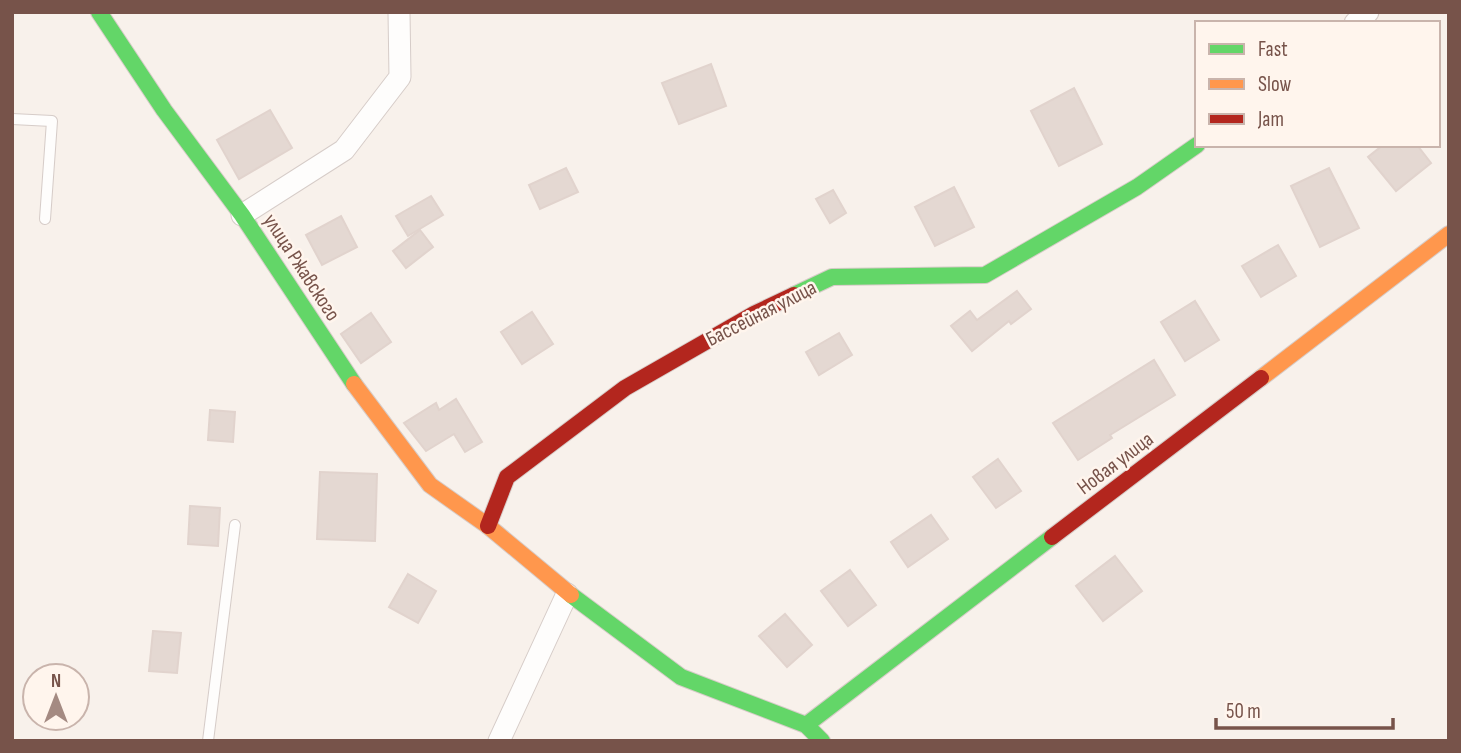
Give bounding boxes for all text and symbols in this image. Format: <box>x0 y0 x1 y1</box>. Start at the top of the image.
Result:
legend <box>1195 21 1440 147</box>
text: Fast <box>1258 37 1288 62</box>
text: Slow <box>1258 72 1292 97</box>
text: Jam <box>1257 107 1284 132</box>
street label: улица Ржавского <box>258 209 345 325</box>
street label: Бассейная улица <box>702 275 821 352</box>
street label: Новая улица <box>1072 427 1158 500</box>
north arrow <box>21 662 91 732</box>
text: N <box>51 670 61 693</box>
scale bar <box>1216 686 1393 730</box>
text: 50 m <box>1226 699 1261 724</box>

